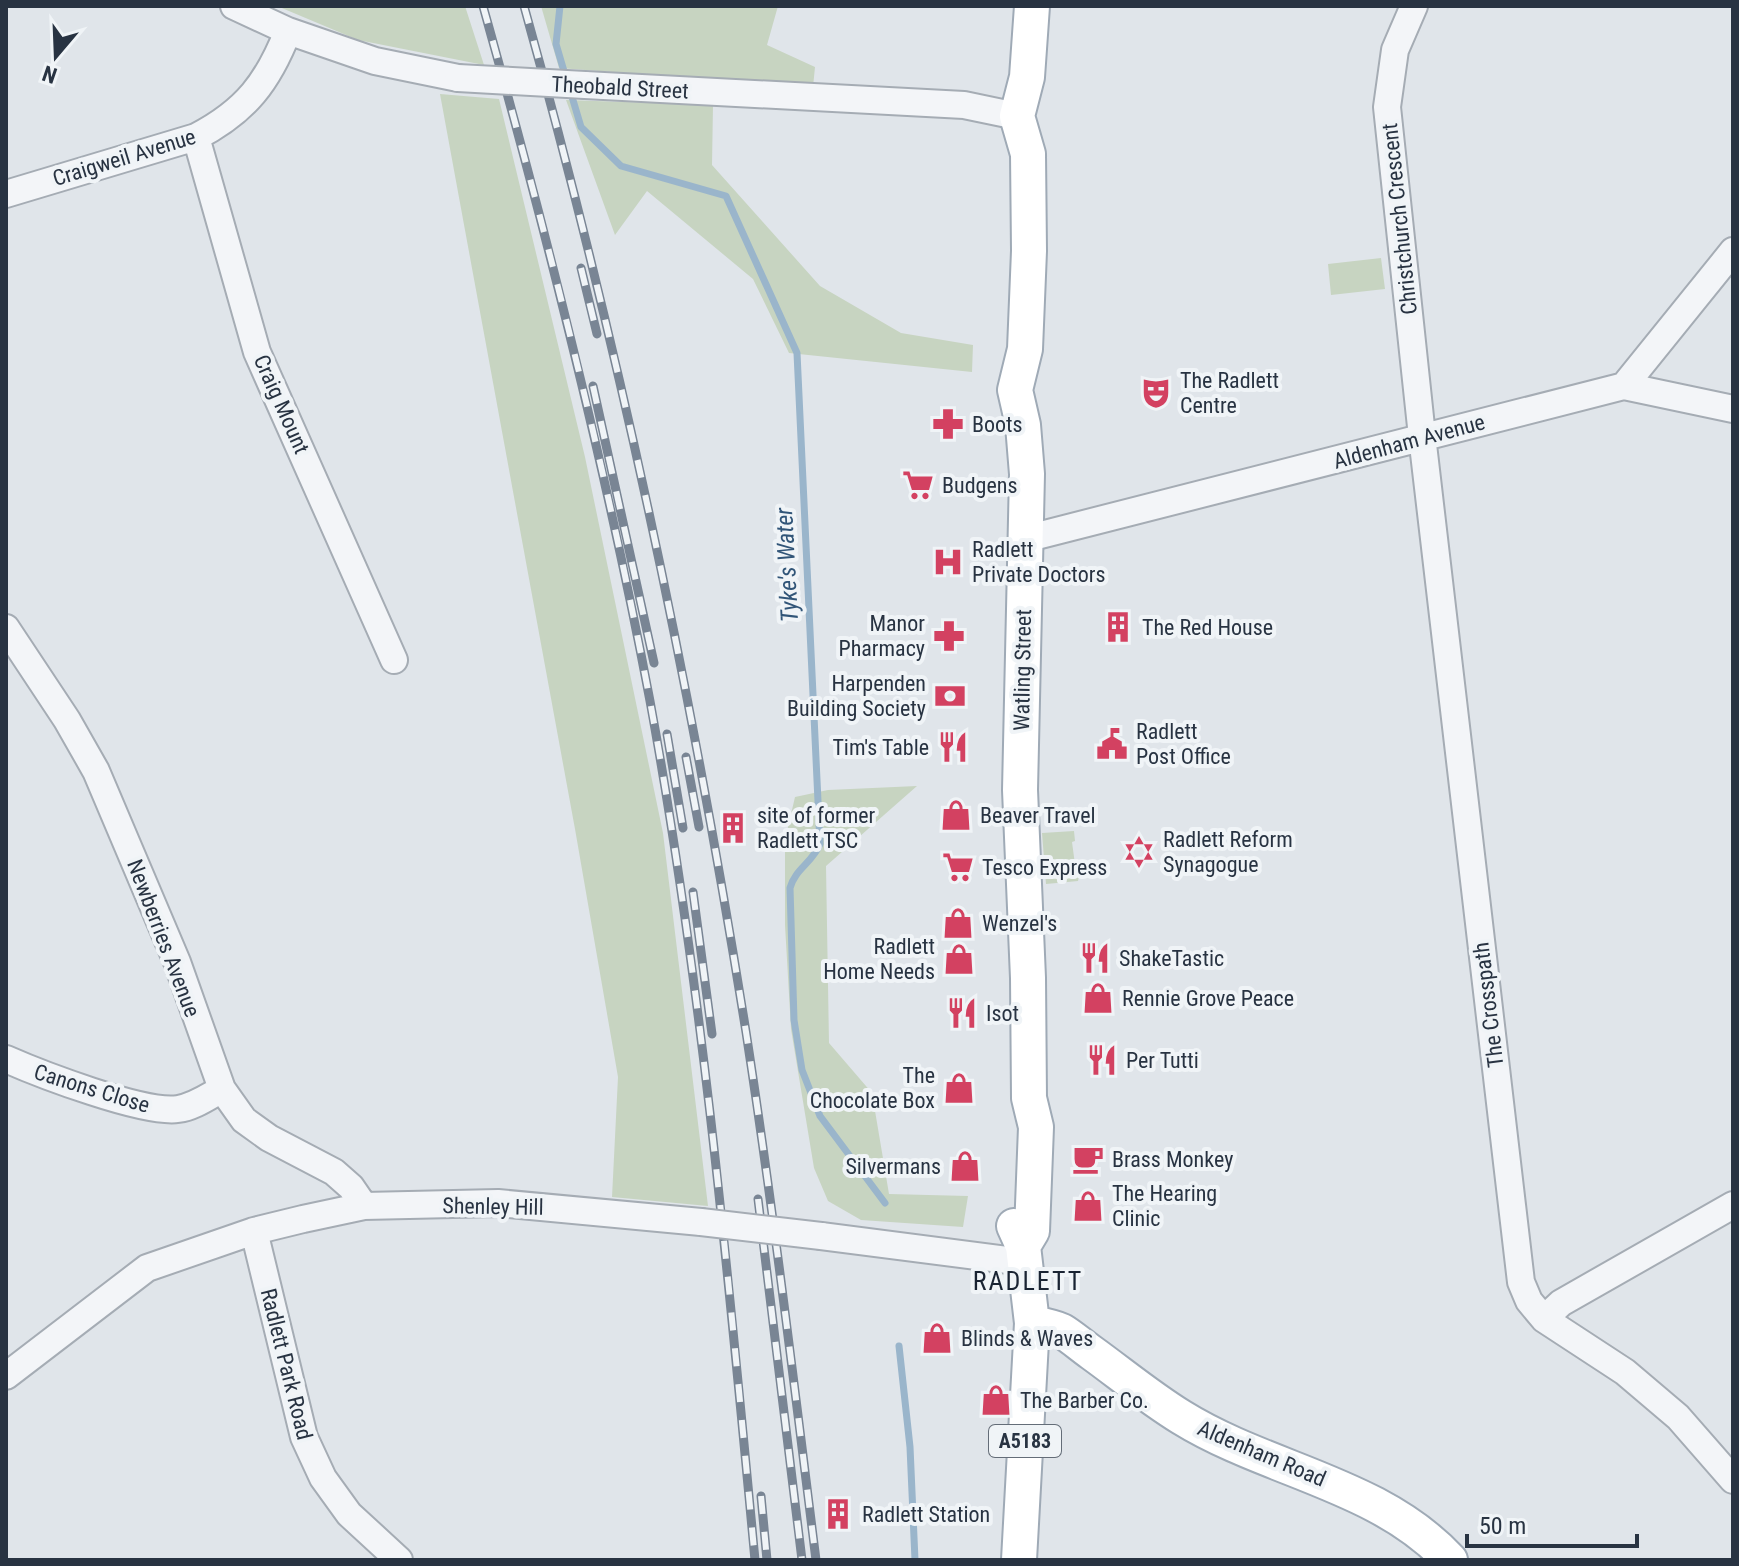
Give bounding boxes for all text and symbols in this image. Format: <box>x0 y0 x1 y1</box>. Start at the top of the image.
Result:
north arrow <box>16 16 96 96</box>
text: N <box>39 60 60 88</box>
street label: Theobald Street <box>551 71 689 104</box>
street label: Christchurch Crescent <box>1377 122 1422 316</box>
street label: Craigweil Avenue <box>50 124 199 191</box>
street label: Craig Mount <box>249 351 314 458</box>
place label: The Radlett Centre <box>1180 368 1279 418</box>
theatre icon: The Radlett Centre <box>1139 376 1173 410</box>
pharmacy icon: Boots <box>931 407 965 441</box>
street label: Aldenham Avenue <box>1331 409 1488 474</box>
place label: Boots <box>972 412 1023 437</box>
supermarket icon: Budgens <box>901 468 935 502</box>
place label: Budgens <box>942 473 1017 498</box>
water label: Tyke's Water <box>770 506 804 623</box>
place label: Radlett Private Doctors <box>972 537 1105 587</box>
hospital icon: Radlett Private Doctors <box>931 545 965 579</box>
street label: Watling Street <box>1009 609 1036 731</box>
building icon: The Red House <box>1101 610 1135 644</box>
place label: Manor Pharmacy <box>839 611 925 661</box>
place label: The Red House <box>1142 615 1273 640</box>
pharmacy icon: Manor Pharmacy <box>932 619 966 653</box>
place label: Harpenden Building Society <box>787 671 926 721</box>
bank icon: Harpenden Building Society <box>933 679 967 713</box>
place label: Radlett Post Office <box>1136 719 1231 769</box>
public building icon: Radlett Post Office <box>1095 727 1129 761</box>
restaurant icon: Tim's Table <box>936 730 970 764</box>
place label: Tim's Table <box>832 735 929 760</box>
shop icon: Beaver Travel <box>939 798 973 832</box>
place label: site of former Radlett TSC <box>757 803 876 853</box>
place label: Beaver Travel <box>980 803 1096 828</box>
building icon: site of former Radlett TSC <box>716 811 750 845</box>
place label: Radlett Reform Synagogue <box>1163 827 1293 877</box>
synagogue icon: Radlett Reform Synagogue <box>1122 835 1156 869</box>
supermarket icon: Tesco Express <box>941 850 975 884</box>
place label: Tesco Express <box>982 855 1107 880</box>
street label: Newberries Avenue <box>122 856 205 1020</box>
shop icon: Wenzel's <box>941 906 975 940</box>
place label: Wenzel's <box>982 911 1057 936</box>
place label: Radlett Home Needs <box>823 934 935 984</box>
restaurant icon: ShakeTastic <box>1078 941 1112 975</box>
street label: The Crosspath <box>1468 941 1509 1069</box>
shop icon: Radlett Home Needs <box>942 942 976 976</box>
place label: ShakeTastic <box>1119 946 1224 971</box>
shop icon: Rennie Grove Peace <box>1081 981 1115 1015</box>
place label: Rennie Grove Peace <box>1122 986 1294 1011</box>
restaurant icon: Isot <box>945 996 979 1030</box>
place label: Isot <box>986 1001 1019 1026</box>
restaurant icon: Per Tutti <box>1085 1043 1119 1077</box>
place label: Per Tutti <box>1126 1048 1199 1073</box>
street label: Canons Close <box>31 1059 153 1118</box>
place label: The Chocolate Box <box>810 1063 935 1113</box>
shop icon: The Chocolate Box <box>942 1071 976 1105</box>
cafe icon: Brass Monkey <box>1071 1142 1105 1176</box>
place label: Brass Monkey <box>1112 1147 1233 1172</box>
shop icon: Silvermans <box>948 1149 982 1183</box>
place label: Silvermans <box>845 1154 941 1179</box>
place label: The Hearing Clinic <box>1112 1181 1217 1231</box>
shop icon: The Hearing Clinic <box>1071 1189 1105 1223</box>
street label: Shenley Hill <box>442 1193 544 1220</box>
district label: RADLETT <box>973 1266 1083 1296</box>
street label: Radlett Park Road <box>256 1286 317 1442</box>
shop icon: Blinds & Waves <box>920 1321 954 1355</box>
place label: Blinds & Waves <box>961 1326 1093 1351</box>
shop icon: The Barber Co. <box>979 1383 1013 1417</box>
place label: The Barber Co. <box>1020 1388 1149 1413</box>
street label: Aldenham Road <box>1194 1415 1330 1492</box>
road number: A5183 <box>989 1425 1061 1457</box>
building icon: Radlett Station <box>821 1497 855 1531</box>
scale bar <box>1467 1498 1637 1548</box>
place label: Radlett Station <box>862 1502 990 1527</box>
text: 50 m <box>1479 1512 1526 1540</box>

